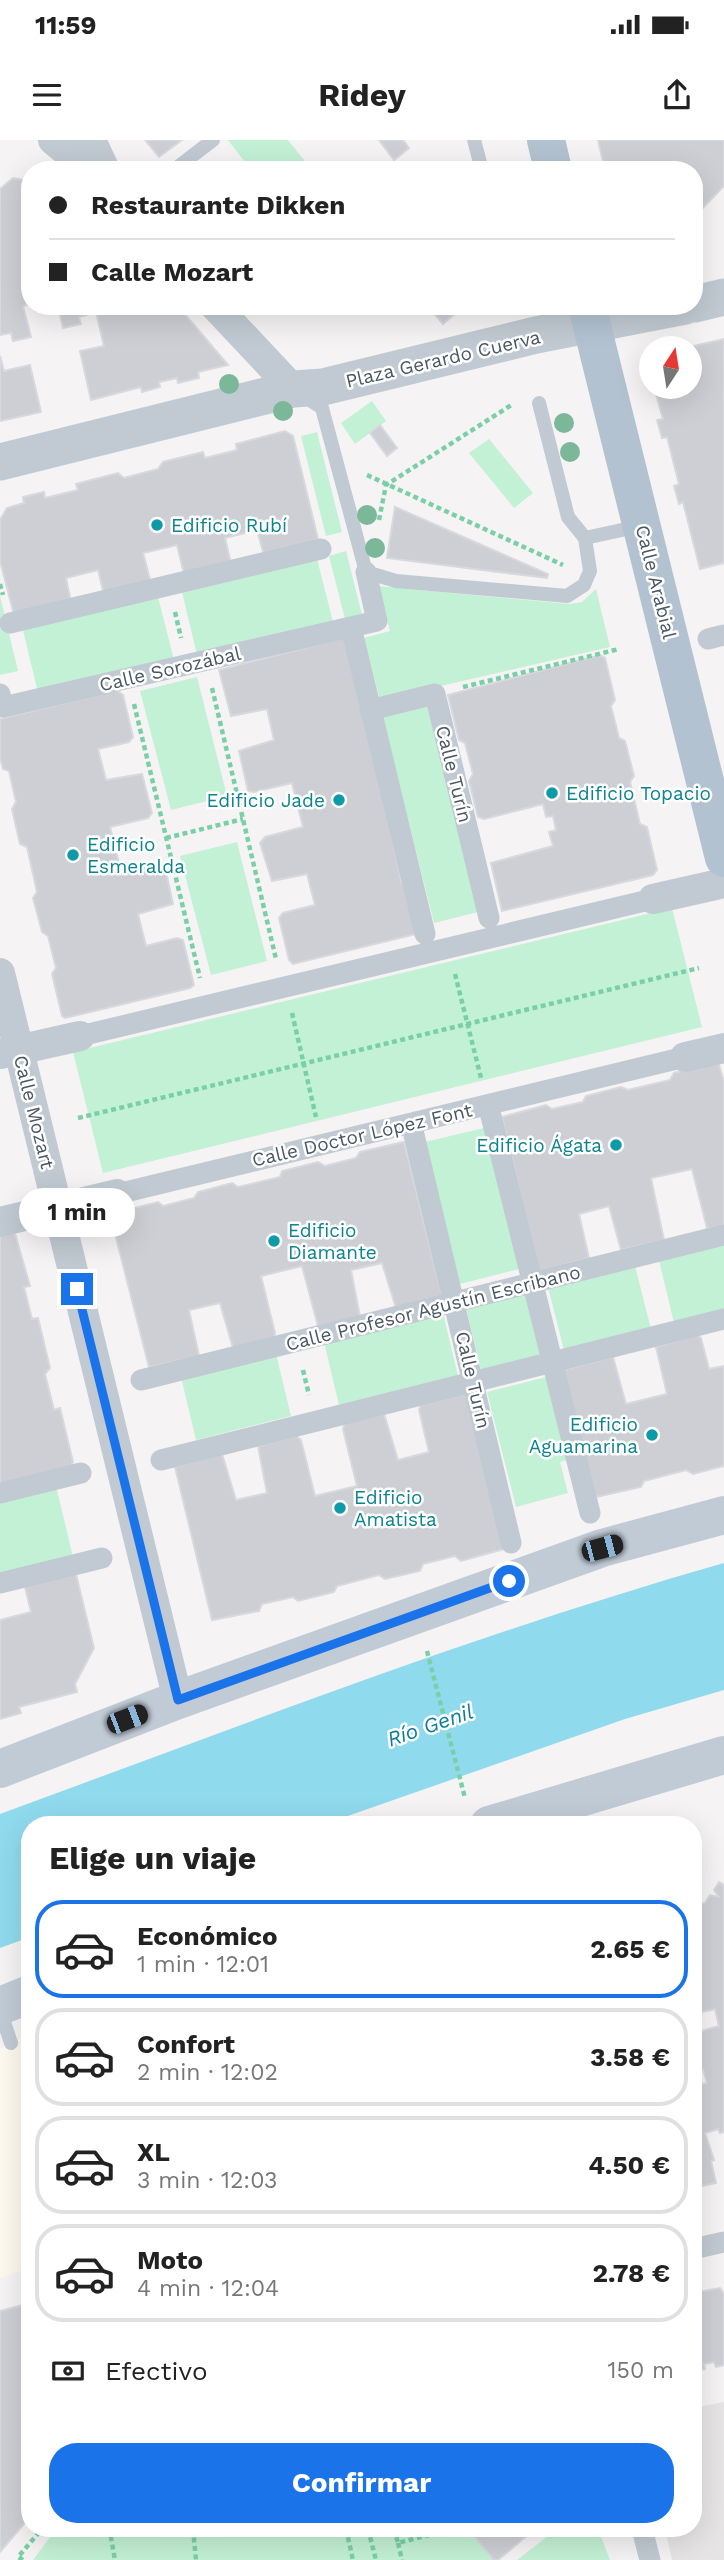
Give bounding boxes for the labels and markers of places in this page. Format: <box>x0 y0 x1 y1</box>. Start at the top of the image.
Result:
place label: Edificio Rubí <box>171 514 287 537</box>
marker: Edificio Rubí <box>149 517 165 533</box>
place label: Edificio Topacio <box>566 782 711 805</box>
marker: Edificio Topacio <box>544 785 560 801</box>
place label: Edificio Jade <box>207 789 325 812</box>
marker: Edificio Jade <box>331 792 347 808</box>
place label: Edificio Esmeralda <box>87 833 185 878</box>
marker: Edificio Esmeralda <box>65 847 81 863</box>
place label: Edificio Ágata <box>476 1134 602 1157</box>
marker: Edificio Ágata <box>608 1137 624 1153</box>
place label: Edificio Diamante <box>288 1219 377 1264</box>
marker: Edificio Diamante <box>266 1233 282 1249</box>
place label: Edificio Aguamarina <box>529 1413 638 1458</box>
marker: Edificio Aguamarina <box>644 1427 660 1443</box>
place label: Edificio Amatista <box>354 1486 437 1531</box>
marker: Edificio Amatista <box>332 1500 348 1516</box>

